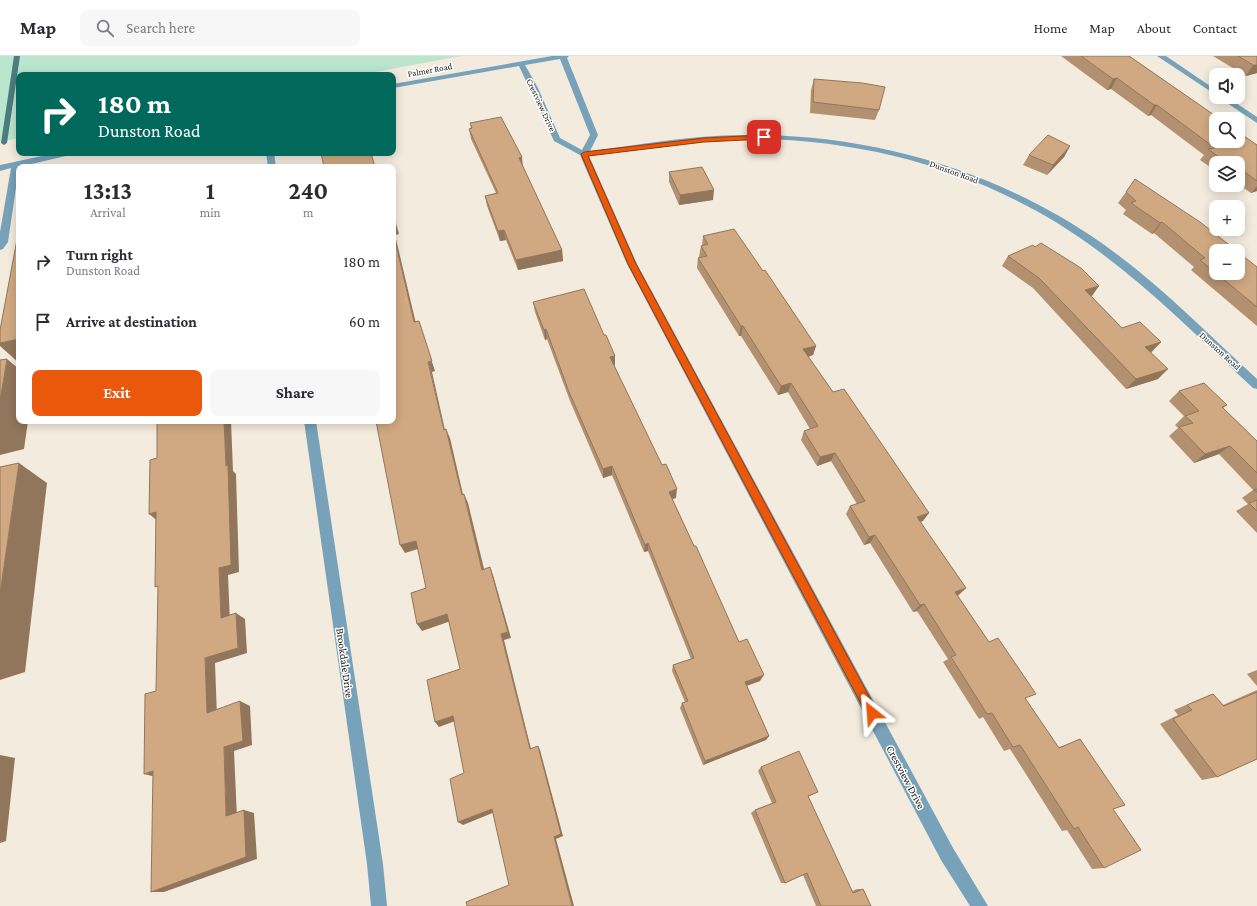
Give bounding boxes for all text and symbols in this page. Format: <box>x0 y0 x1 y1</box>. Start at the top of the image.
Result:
search box <box>80 10 360 46</box>
text: Map <box>20 17 56 38</box>
icon: search <box>94 17 116 39</box>
text: Search here <box>126 20 195 36</box>
text: Home <box>1034 20 1067 36</box>
text: Map <box>1089 20 1115 36</box>
text: About <box>1137 20 1171 36</box>
text: Contact <box>1193 20 1237 36</box>
street label: Palmer Road <box>407 61 453 79</box>
map controls <box>1209 68 1245 280</box>
button: sound <box>1209 68 1245 104</box>
street label: Crestview Drive <box>524 77 558 133</box>
icon: right <box>32 88 84 140</box>
text: 180 m <box>98 88 171 119</box>
button: search <box>1209 112 1245 148</box>
pin <box>747 120 781 154</box>
text: Dunston Road <box>98 121 201 141</box>
icon: arrive <box>753 126 775 148</box>
button: layers <box>1209 156 1245 192</box>
street label: Dunston Road <box>928 159 980 186</box>
text: 13:13 <box>84 177 132 204</box>
text: 1 <box>206 177 215 204</box>
text: 240 <box>288 177 328 204</box>
button: + <box>1209 200 1245 236</box>
text: Arrival <box>90 205 126 220</box>
text: min <box>200 205 221 220</box>
text: m <box>303 205 314 220</box>
button: − <box>1209 244 1245 280</box>
text: Turn right <box>66 247 133 263</box>
icon: right <box>32 251 54 273</box>
text: 180 m <box>344 254 380 270</box>
text: Dunston Road <box>66 263 140 278</box>
icon: arrive <box>32 311 54 333</box>
text: Arrive at destination <box>66 314 197 330</box>
text: 60 m <box>349 314 380 330</box>
street label: Dunston Road <box>1198 330 1243 372</box>
button: Exit <box>32 370 202 416</box>
button: Share <box>210 370 380 416</box>
street label: Brookdale Drive <box>334 627 356 699</box>
position arrow <box>851 692 893 734</box>
street label: Crestview Drive <box>884 743 928 811</box>

